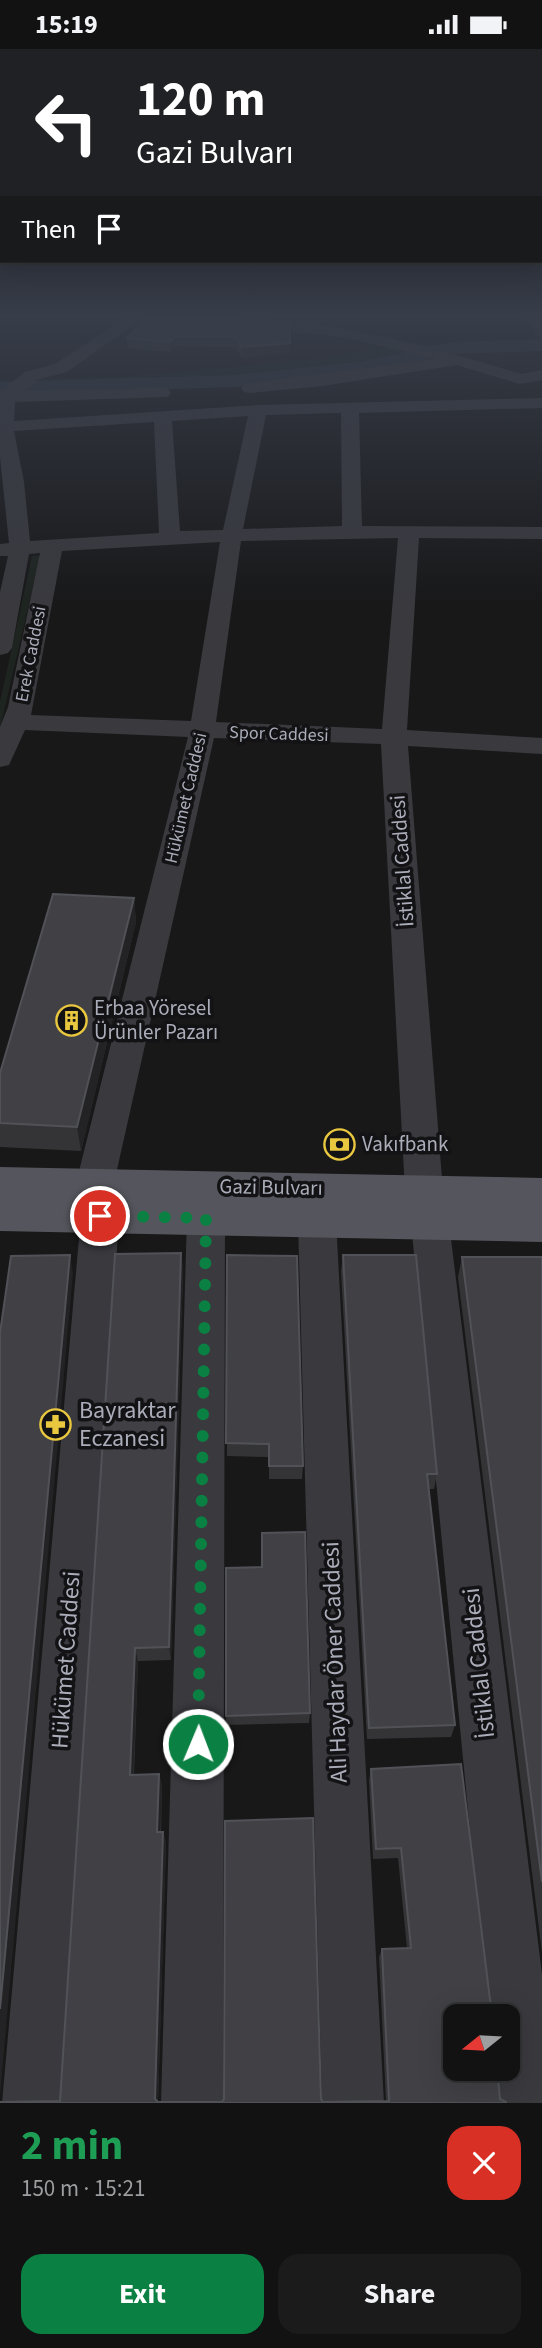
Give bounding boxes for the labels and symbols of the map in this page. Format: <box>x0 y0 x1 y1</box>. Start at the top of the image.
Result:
street label: Erek Caddesi <box>9 604 53 704</box>
street label: Spor Caddesi <box>229 720 329 748</box>
street label: Hükümet Caddesi <box>159 730 213 866</box>
street label: İstiklal Caddesi <box>382 794 422 928</box>
place label: Erbaa Yöresel Ürünler Pazarı <box>94 993 218 1047</box>
building icon: Erbaa Yöresel Ürünler Pazarı <box>54 1003 88 1037</box>
bank icon: Vakıfbank <box>322 1127 356 1161</box>
place label: Vakıfbank <box>362 1129 449 1159</box>
street label: Gazi Bulvarı <box>219 1171 323 1203</box>
pin <box>70 1186 130 1246</box>
place label: Bayraktar Eczanesi <box>79 1393 176 1456</box>
pharmacy icon: Bayraktar Eczanesi <box>39 1407 73 1441</box>
street label: Ali Haydar Öner Caddesi <box>313 1541 357 1783</box>
street label: Hükümet Caddesi <box>42 1570 90 1750</box>
street label: İstiklal Caddesi <box>454 1586 504 1740</box>
position arrow <box>161 1707 235 1781</box>
north arrow <box>443 2004 520 2081</box>

